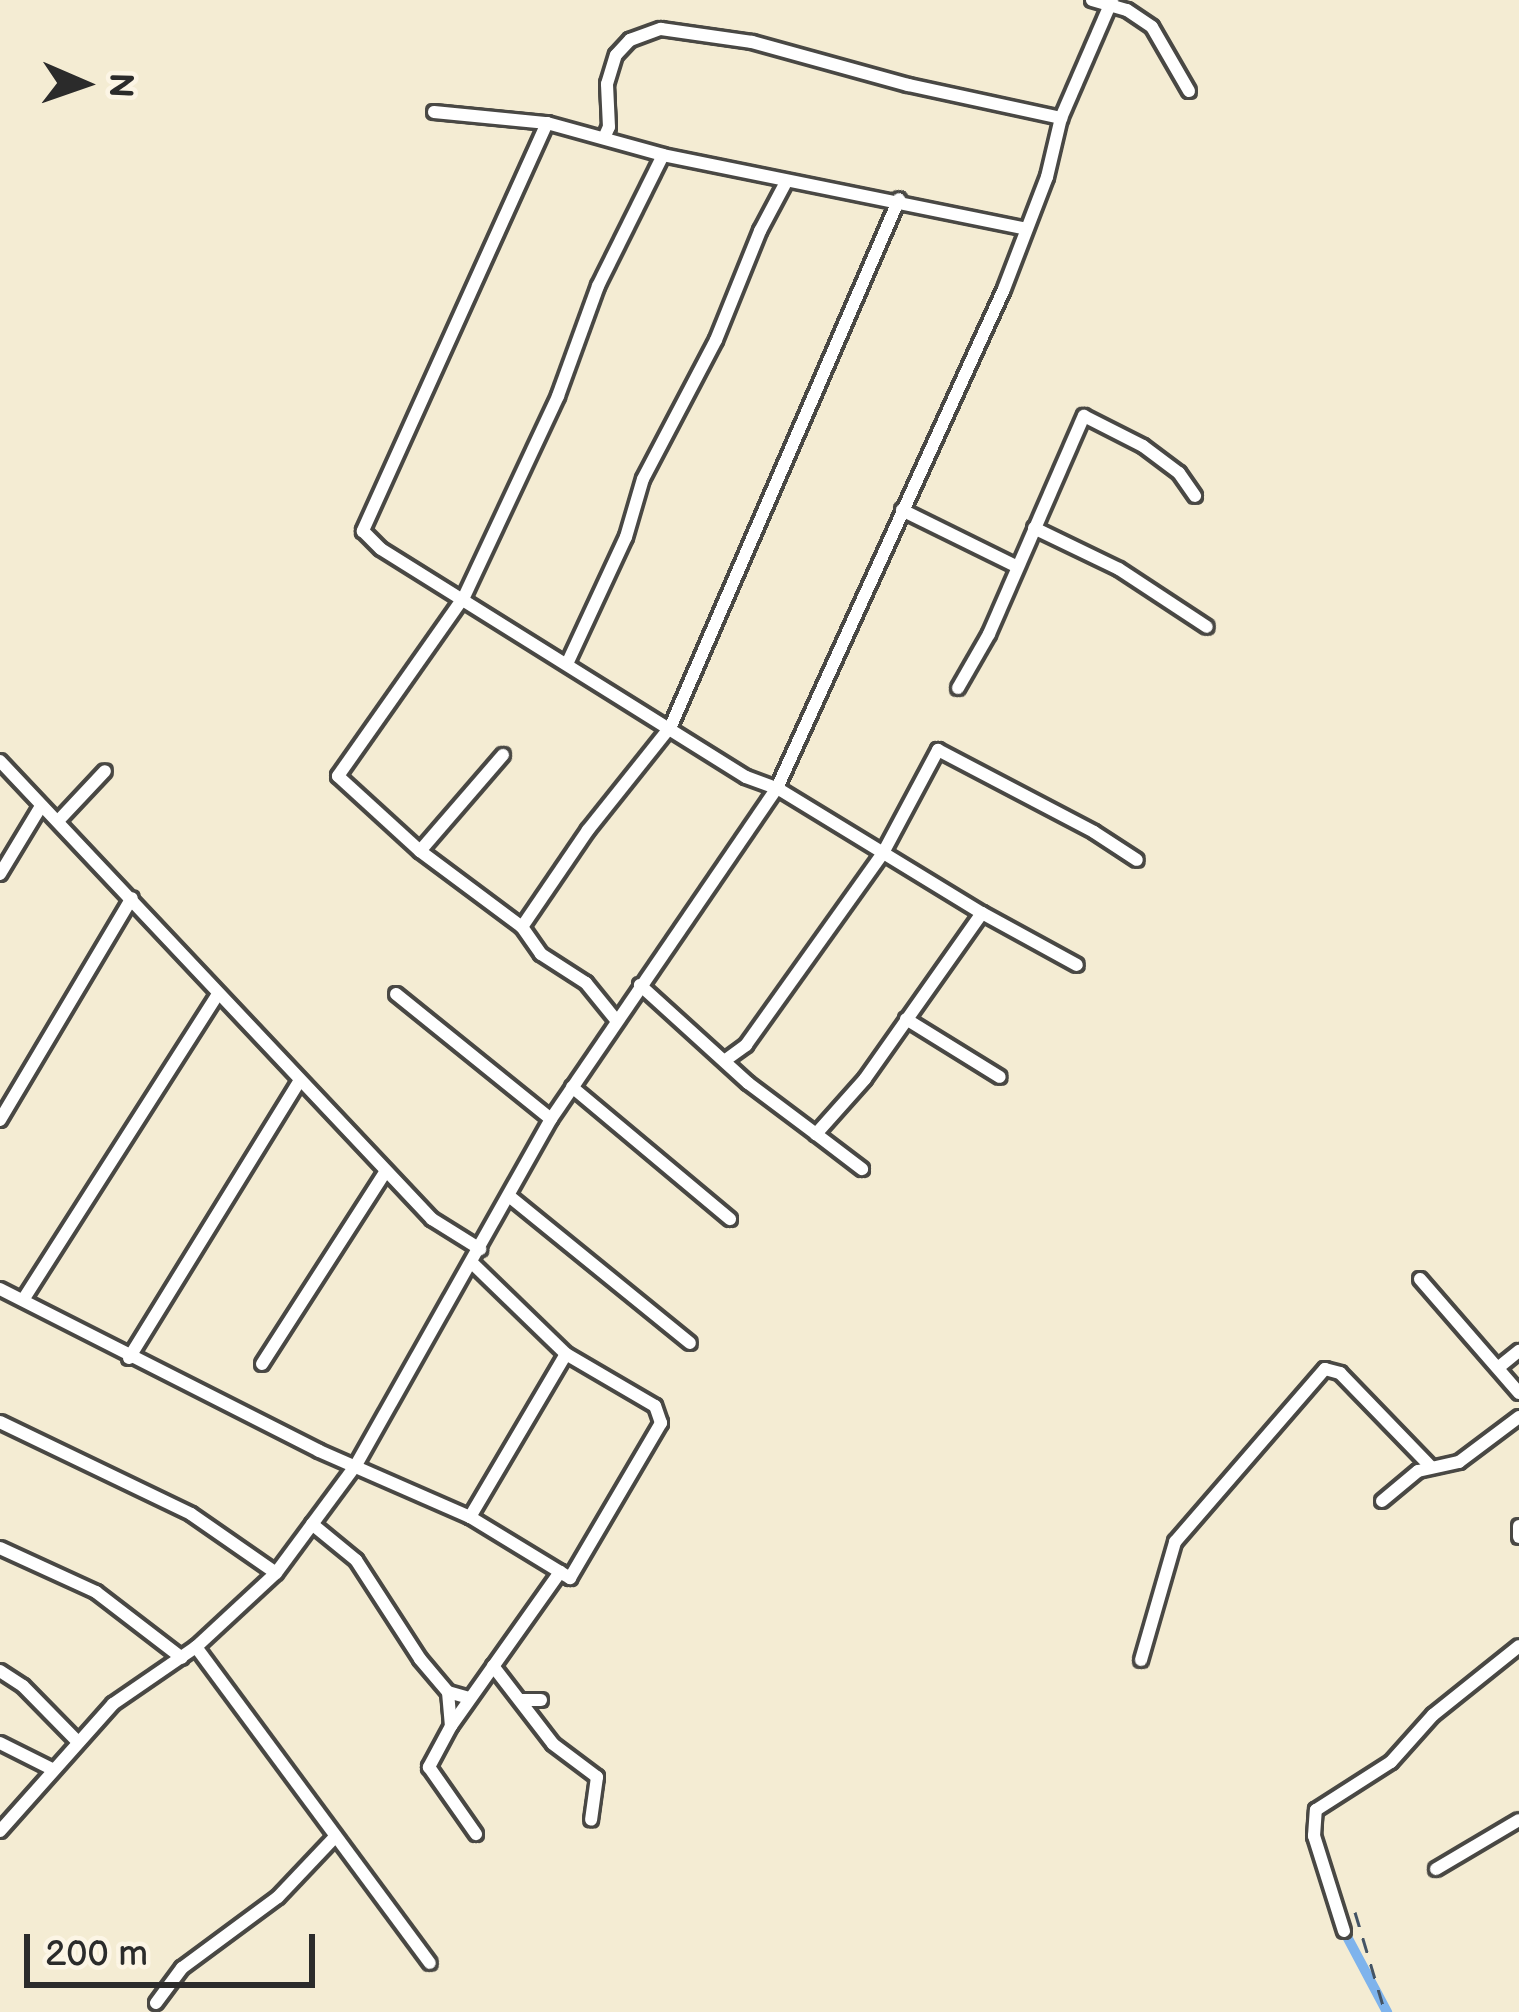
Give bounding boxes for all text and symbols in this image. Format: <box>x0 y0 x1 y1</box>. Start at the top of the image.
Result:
north arrow <box>24 24 144 144</box>
text: N <box>100 72 140 98</box>
scale bar <box>30 1910 321 1984</box>
text: 200 m <box>45 1933 148 1976</box>

